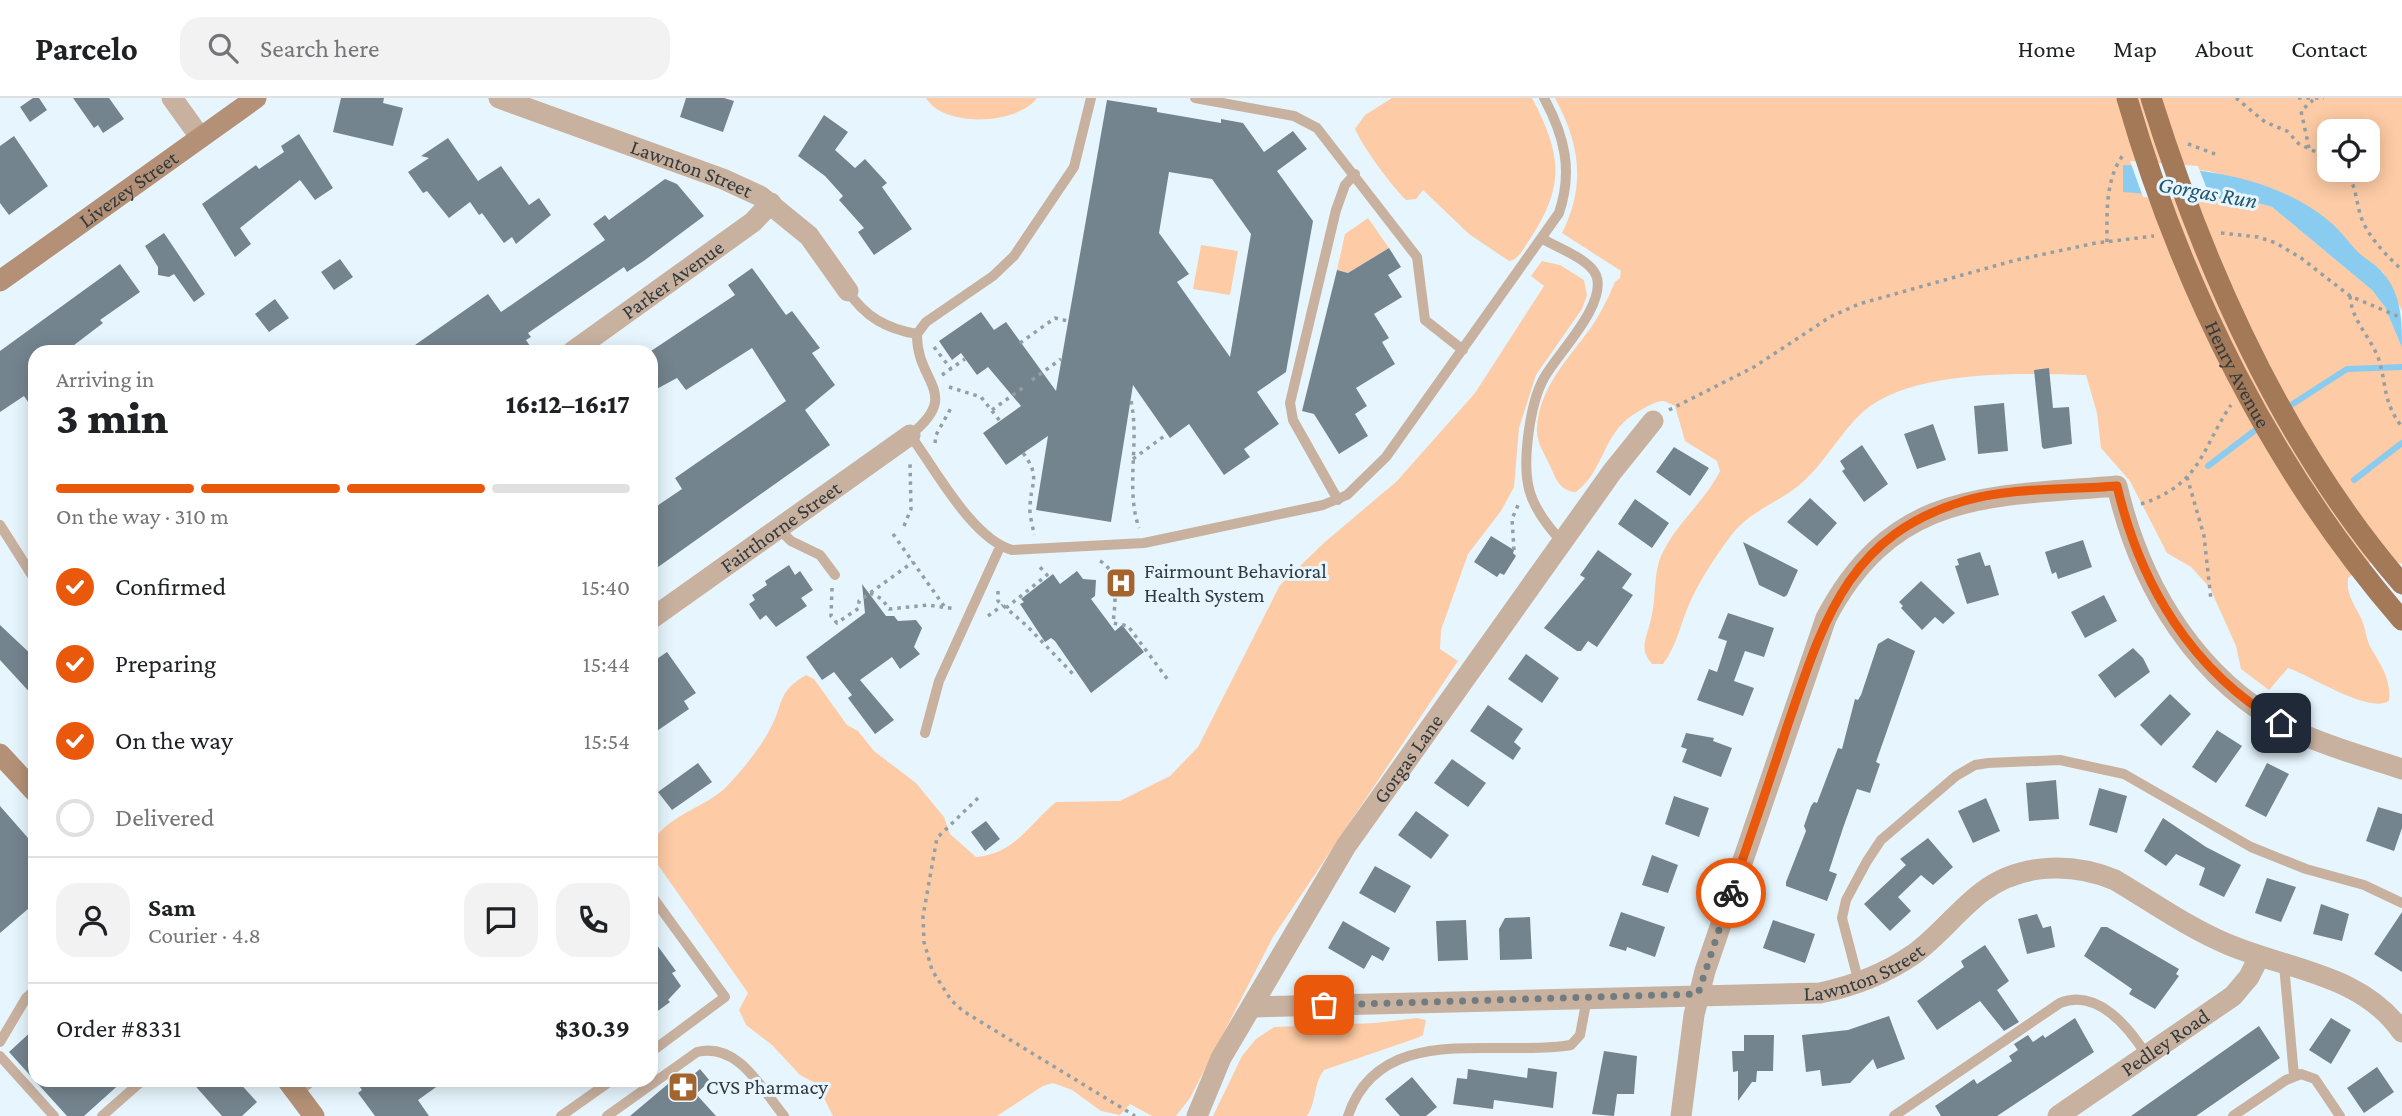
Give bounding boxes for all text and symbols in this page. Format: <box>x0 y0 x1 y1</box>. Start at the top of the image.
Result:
search box <box>180 17 670 80</box>
icon: search <box>204 29 242 67</box>
text: Parcelo <box>35 30 138 67</box>
text: Search here <box>260 34 379 63</box>
text: Home <box>2018 35 2075 62</box>
text: Map <box>2113 35 2157 62</box>
text: About <box>2195 35 2253 62</box>
text: Contact <box>2291 35 2367 62</box>
map controls <box>2317 119 2380 182</box>
button: locate <box>2317 119 2380 182</box>
street label: Lawnton Street <box>627 135 757 203</box>
street label: Livezey Street <box>75 145 183 233</box>
water label: Gorgas Run <box>2156 171 2260 213</box>
street label: Parker Avenue <box>617 235 728 324</box>
street label: Henry Avenue <box>2200 317 2275 432</box>
text: Arriving in <box>56 366 154 392</box>
text: 16:12–16:17 <box>506 390 630 419</box>
text: 3 min <box>56 392 168 443</box>
street label: Fairthorne Street <box>716 475 846 578</box>
text: On the way · 310 m <box>56 503 229 529</box>
place label: Fairmount Behavioral Health System <box>1144 559 1327 607</box>
hospital icon: Fairmount Behavioral Health System <box>1104 566 1138 600</box>
icon: check <box>56 568 94 606</box>
text: Confirmed <box>115 572 226 601</box>
text: 15:40 <box>582 574 630 600</box>
icon: check <box>56 645 94 683</box>
text: Preparing <box>115 649 216 678</box>
text: 15:44 <box>583 651 630 677</box>
pin <box>2251 693 2311 753</box>
icon: home <box>2262 704 2300 742</box>
street label: Gorgas Lane <box>1368 710 1448 808</box>
icon: check <box>56 722 94 760</box>
text: On the way <box>115 726 233 755</box>
text: 15:54 <box>584 728 630 754</box>
text: Delivered <box>115 803 214 832</box>
courier <box>1696 858 1766 928</box>
icon: bike <box>1712 874 1750 912</box>
button: person <box>56 883 130 957</box>
button: chat <box>464 883 538 957</box>
button: phone <box>556 883 630 957</box>
text: Sam <box>148 893 196 922</box>
text: Courier · 4.8 <box>148 922 261 948</box>
street label: Lawnton Street <box>1803 938 1930 1005</box>
pin <box>1294 975 1354 1035</box>
icon: bag <box>1305 986 1343 1024</box>
street label: Pedley Road <box>2117 1004 2214 1081</box>
text: Order #8331 <box>56 1014 181 1043</box>
text: $30.39 <box>555 1014 630 1043</box>
pharmacy icon: CVS Pharmacy <box>666 1070 700 1104</box>
place label: CVS Pharmacy <box>706 1075 828 1099</box>

